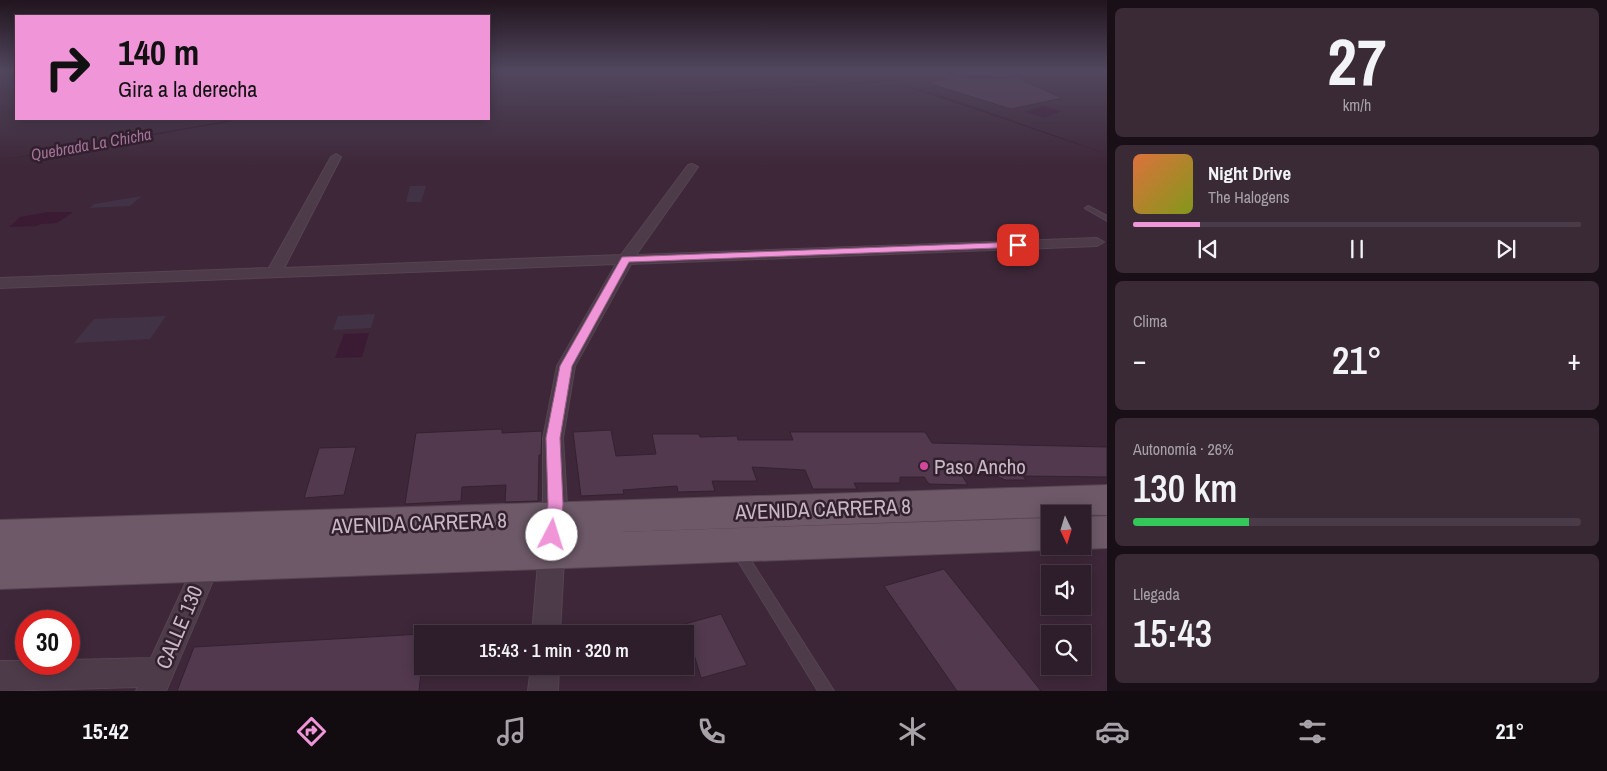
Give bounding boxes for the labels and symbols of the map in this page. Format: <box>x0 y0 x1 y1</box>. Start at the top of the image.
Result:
water label: Quebrada La Chicha <box>29 123 153 165</box>
pin <box>997 224 1039 266</box>
place label: Paso Ancho <box>934 452 1026 481</box>
marker: Paso Ancho <box>918 460 930 472</box>
street label: AVENIDA CARRERA 8 <box>734 491 911 527</box>
street label: AVENIDA CARRERA 8 <box>330 505 507 541</box>
north arrow <box>1041 505 1091 555</box>
position arrow <box>525 508 577 560</box>
street label: CALLE 130 <box>148 581 210 673</box>
speed limit sign: 30 <box>15 610 80 675</box>

